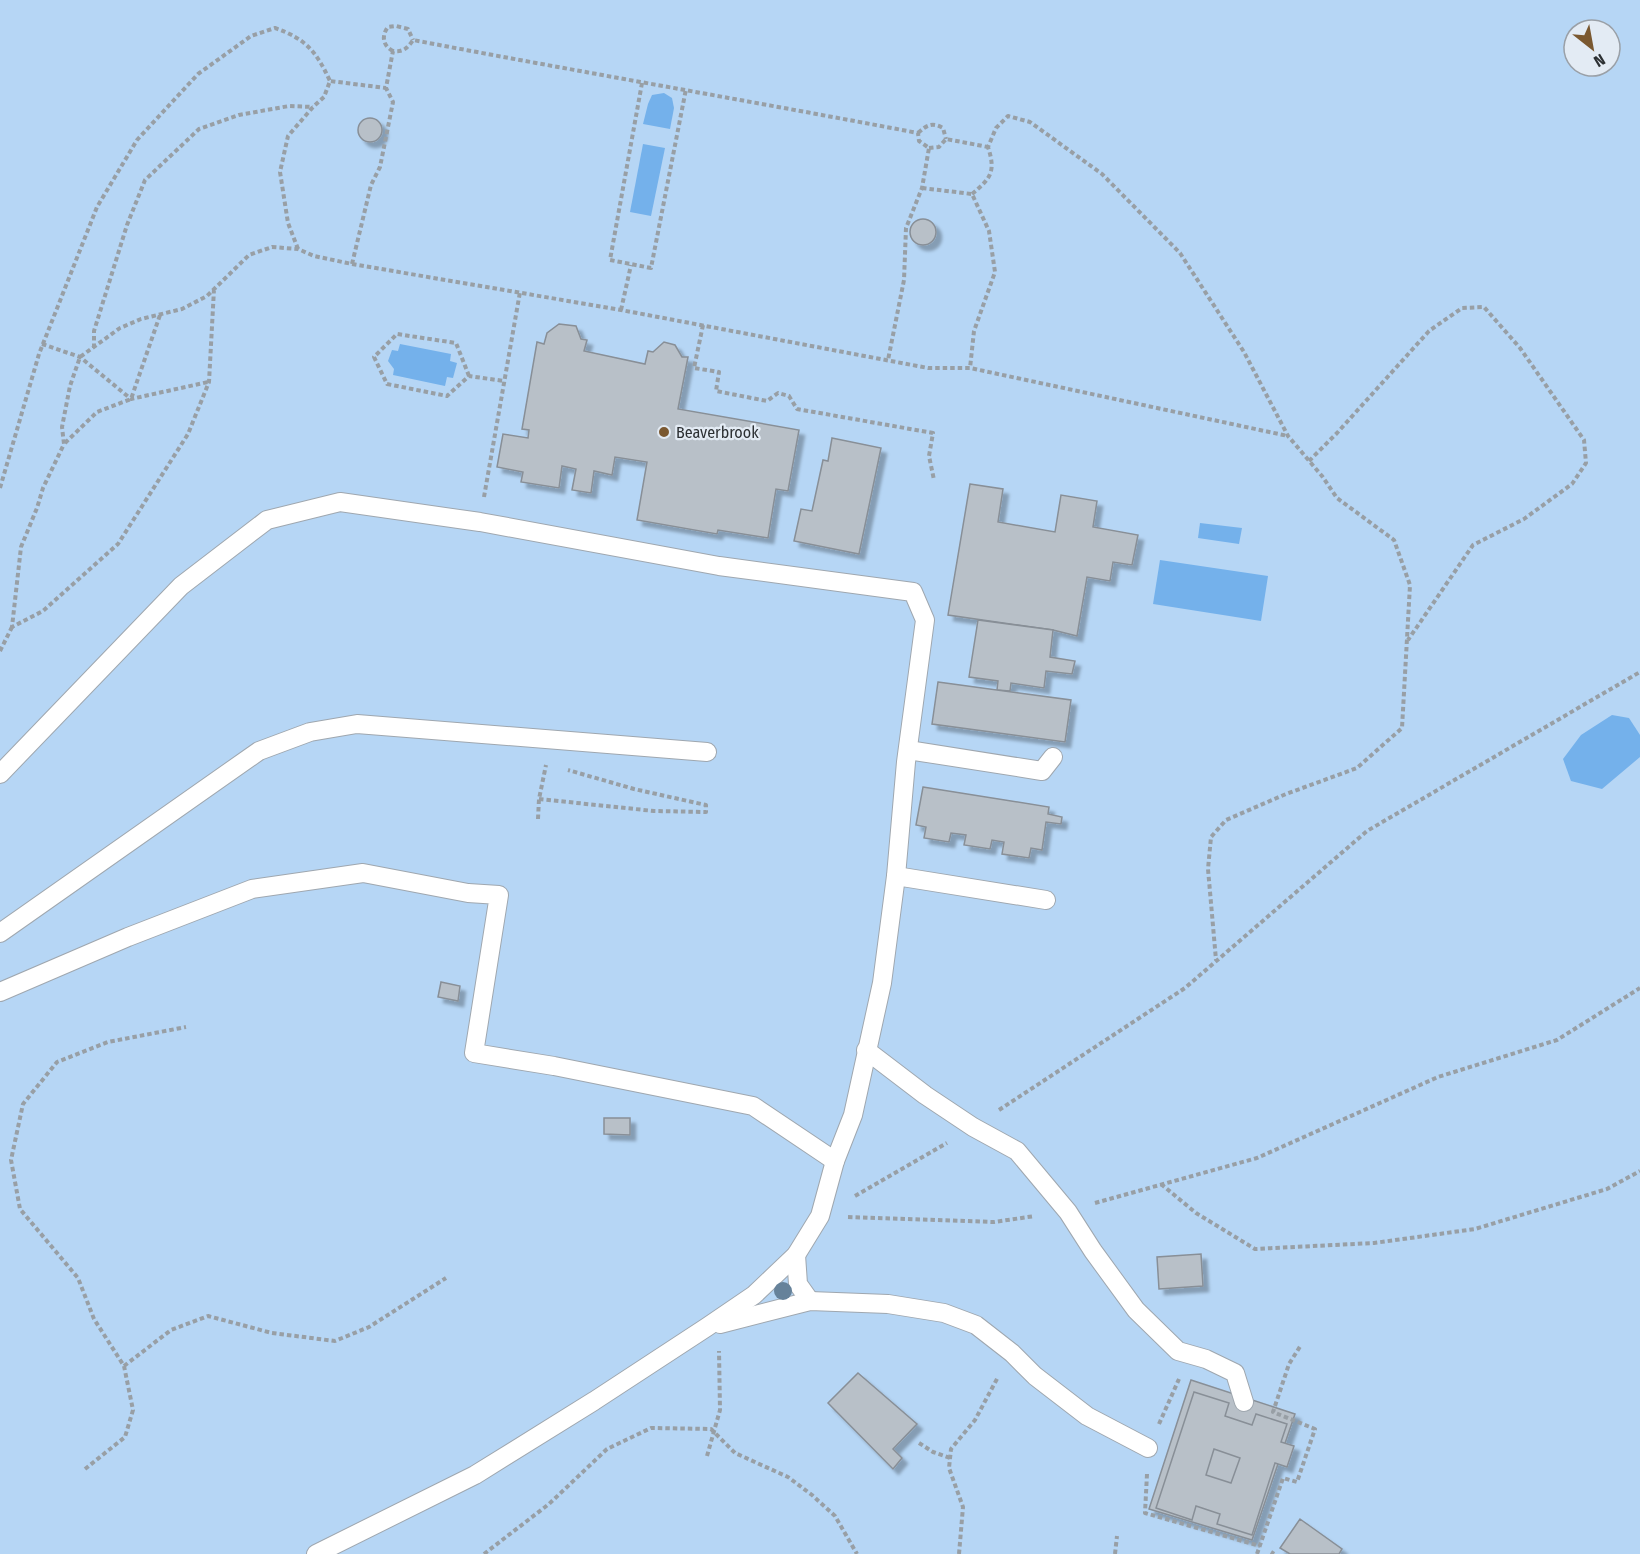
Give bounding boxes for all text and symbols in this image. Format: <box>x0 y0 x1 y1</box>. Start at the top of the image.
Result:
north arrow <box>1562 18 1622 78</box>
text: N <box>1590 50 1608 71</box>
place label: Beaverbrook <box>676 423 759 442</box>
marker: Beaverbrook <box>657 425 671 439</box>

